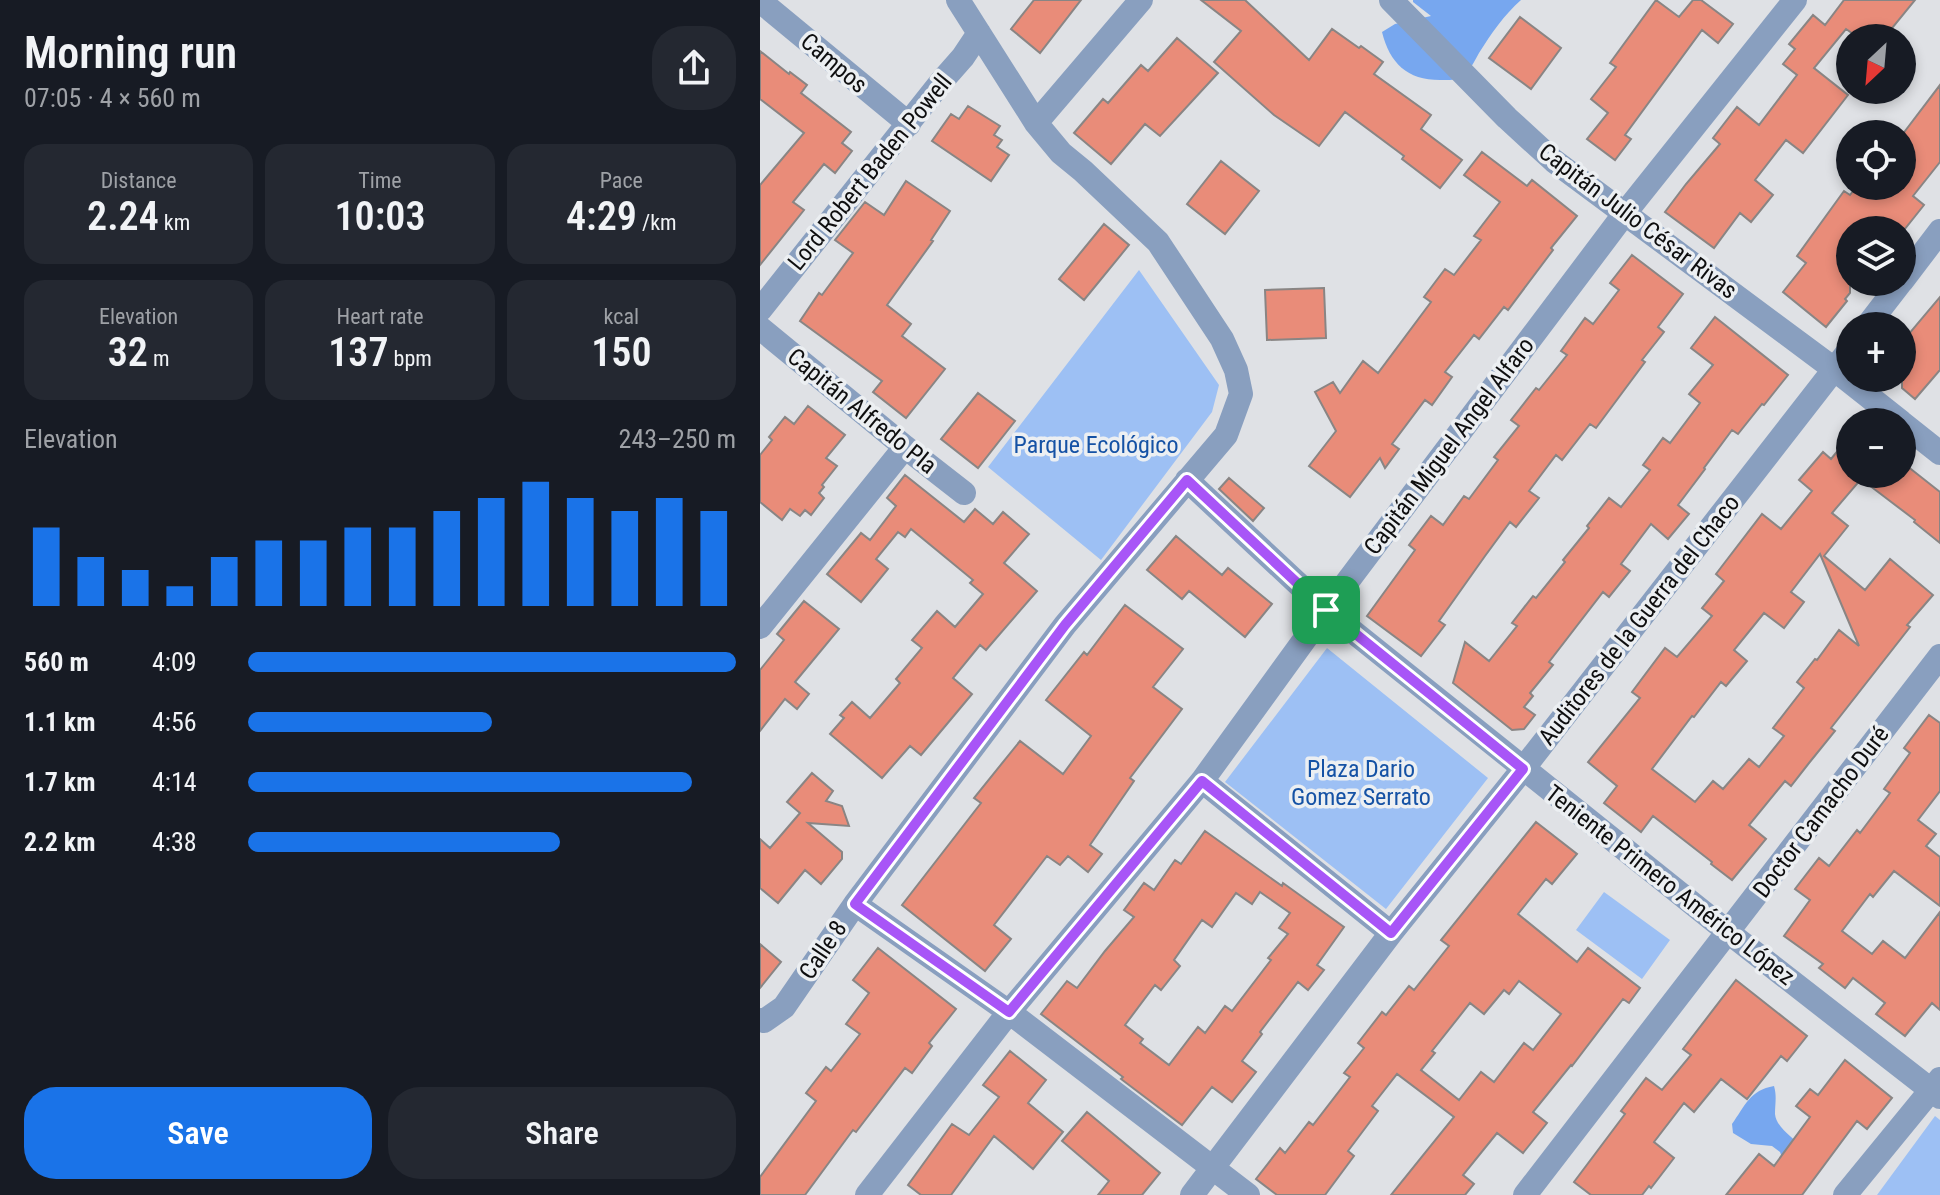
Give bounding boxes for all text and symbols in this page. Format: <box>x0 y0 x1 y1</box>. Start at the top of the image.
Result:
north arrow <box>1836 24 1916 104</box>
map controls <box>1836 24 1916 488</box>
button: share <box>652 26 736 110</box>
text: Morning run <box>24 27 237 79</box>
street label: Campos <box>795 27 873 99</box>
street label: Lord Robert Baden Powell <box>782 68 958 276</box>
text: 07:05 · 4 × 560 m <box>24 83 201 113</box>
button: locate <box>1836 120 1916 200</box>
street label: Capitán Julio César Rivas <box>1533 137 1743 305</box>
text: Distance <box>101 168 177 193</box>
text: Time <box>358 168 402 193</box>
text: Pace <box>600 168 643 193</box>
text: 2.24 <box>87 193 159 240</box>
text: 10:03 <box>334 193 426 240</box>
text: 4:29 <box>566 193 637 240</box>
text: km <box>159 210 190 235</box>
text: /km <box>637 210 677 235</box>
button: layers <box>1836 216 1916 296</box>
text: Elevation <box>99 304 178 329</box>
text: Heart rate <box>337 304 423 329</box>
text: kcal <box>604 304 639 329</box>
button: + <box>1836 312 1916 392</box>
text: 32 <box>108 329 148 376</box>
text: 137 <box>328 329 389 376</box>
text: 150 <box>591 329 652 376</box>
street label: Capitán Miguel Angel Alfaro <box>1358 332 1540 560</box>
street label: Capitán Alfredo Pla <box>782 342 942 480</box>
text: m <box>148 346 170 371</box>
text: bpm <box>389 346 432 371</box>
button: − <box>1836 408 1916 488</box>
text: Elevation <box>24 424 118 454</box>
text: 243–250 m <box>619 424 736 454</box>
park label: Parque Ecológico <box>1014 431 1179 459</box>
street label: Auditores de la Guerra del Chaco <box>1533 489 1745 751</box>
pin <box>1292 576 1360 644</box>
icon: arrive <box>1304 588 1348 632</box>
text: 560 m <box>24 647 89 677</box>
text: 4:09 <box>152 647 197 677</box>
text: 1.1 km <box>24 707 96 737</box>
text: 4:56 <box>152 707 197 737</box>
street label: Doctor Camacho Duré <box>1747 721 1895 903</box>
park label: Plaza Dario Gomez Serrato <box>1291 755 1431 811</box>
text: 1.7 km <box>24 767 96 797</box>
text: 4:14 <box>152 767 197 797</box>
street label: Teniente Primero Américo López <box>1540 779 1800 991</box>
text: 2.2 km <box>24 827 96 857</box>
text: 4:38 <box>152 827 197 857</box>
street label: Calle 8 <box>793 915 853 985</box>
button: Save <box>24 1087 372 1179</box>
button: Share <box>388 1087 736 1179</box>

